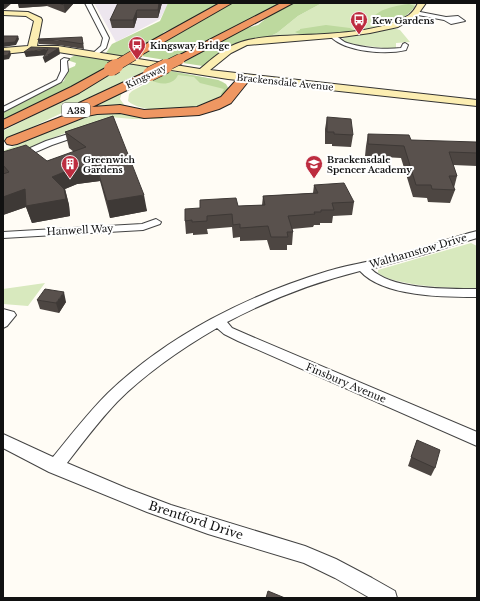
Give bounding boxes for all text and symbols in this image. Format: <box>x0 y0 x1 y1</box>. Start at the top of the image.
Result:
bus stop icon: Kew Gardens <box>349 10 369 35</box>
place label: Kew Gardens <box>372 15 434 26</box>
bus stop icon: Kingsway Bridge <box>127 35 147 60</box>
place label: Kingsway Bridge <box>150 40 229 51</box>
street label: Kingsway <box>124 61 168 91</box>
street label: Brackensdale Avenue <box>236 71 334 93</box>
road number: A38 <box>62 103 90 117</box>
building icon: Greenwich Gardens <box>60 154 80 179</box>
place label: Greenwich Gardens <box>83 154 136 175</box>
school or university icon: Brackensdale Spencer Academy <box>304 154 324 179</box>
place label: Brackensdale Spencer Academy <box>327 154 412 175</box>
street label: Hanwell Way <box>46 222 114 238</box>
street label: Walthamstow Drive <box>367 231 469 271</box>
street label: Finsbury Avenue <box>304 360 388 406</box>
street label: Brentford Drive <box>147 498 245 542</box>

